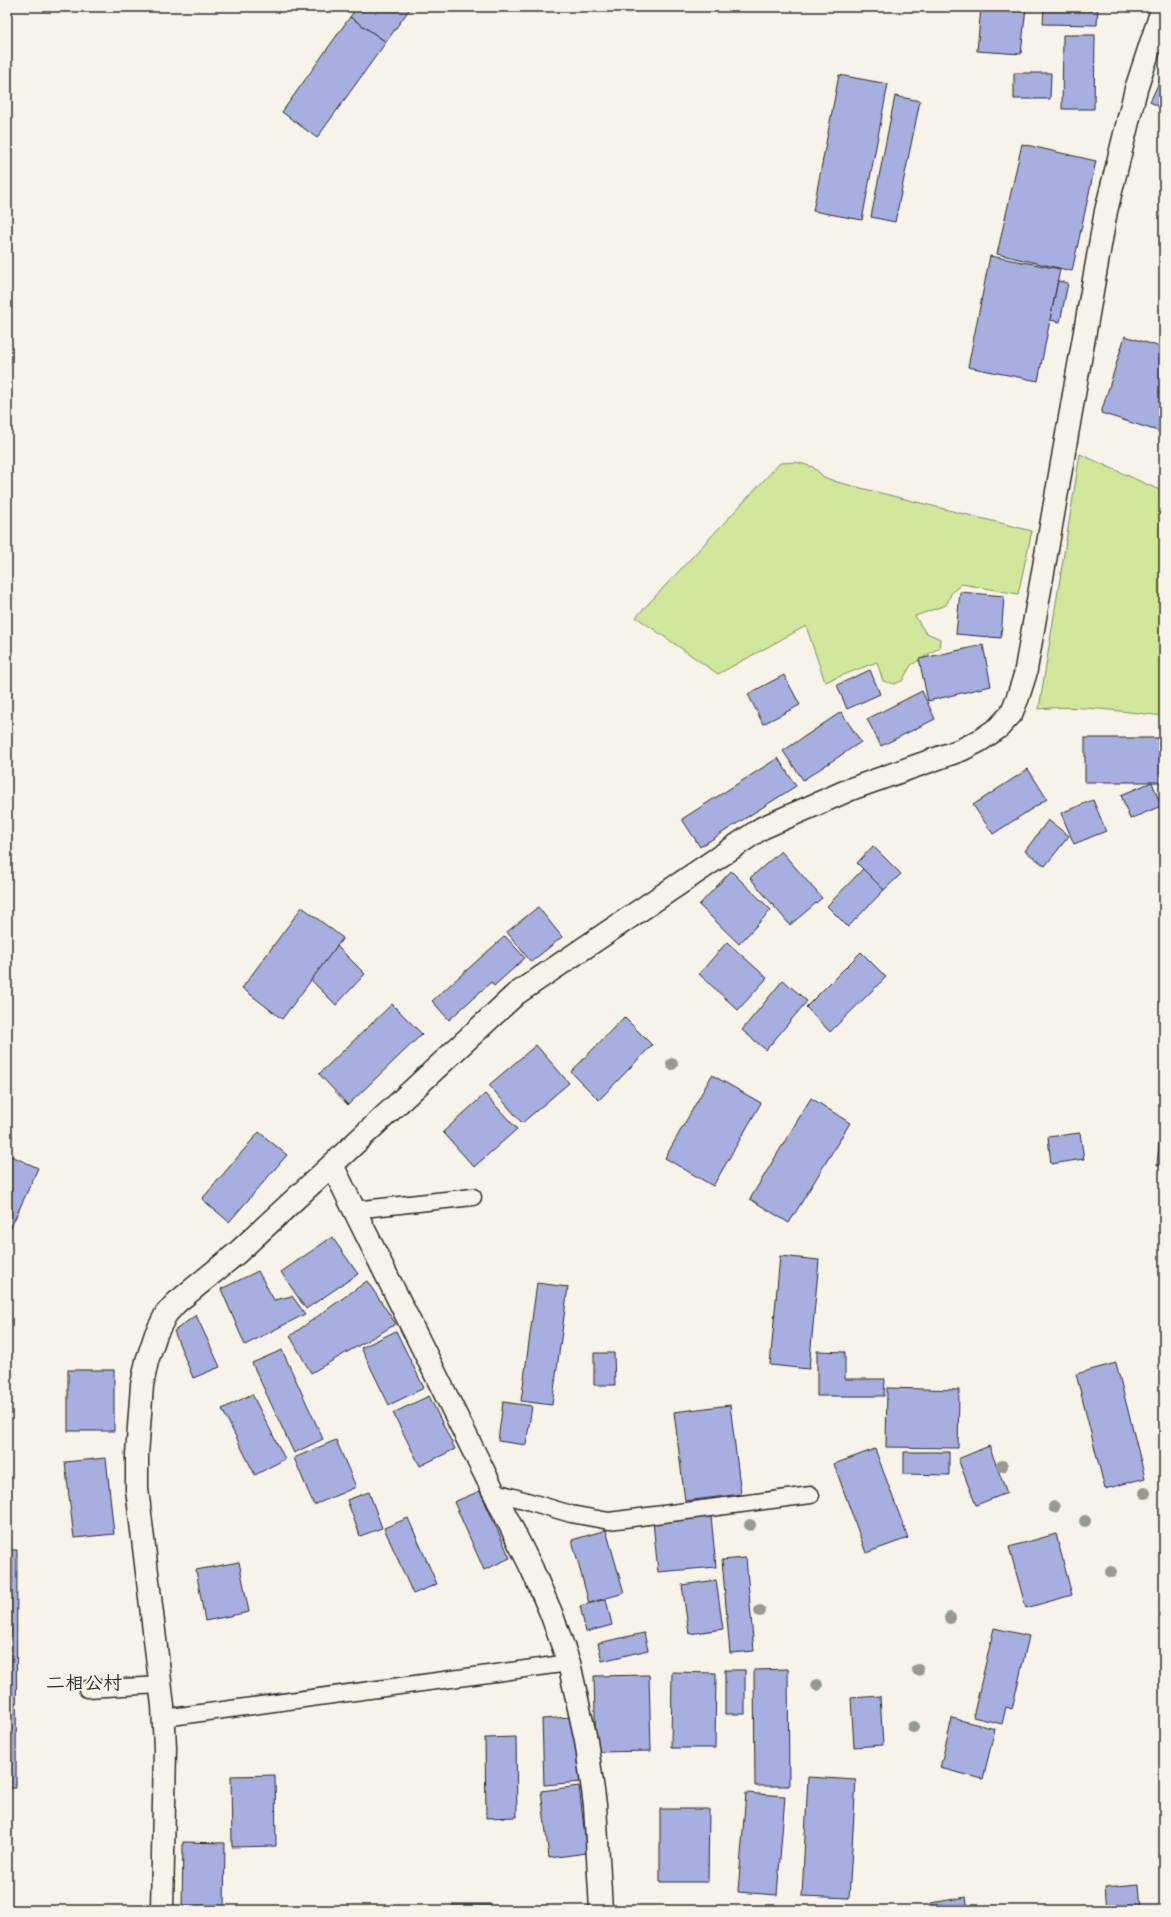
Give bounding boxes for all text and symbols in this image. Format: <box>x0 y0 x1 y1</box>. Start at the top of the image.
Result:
district label: 二相公村 <box>46 1671 122 1694</box>

